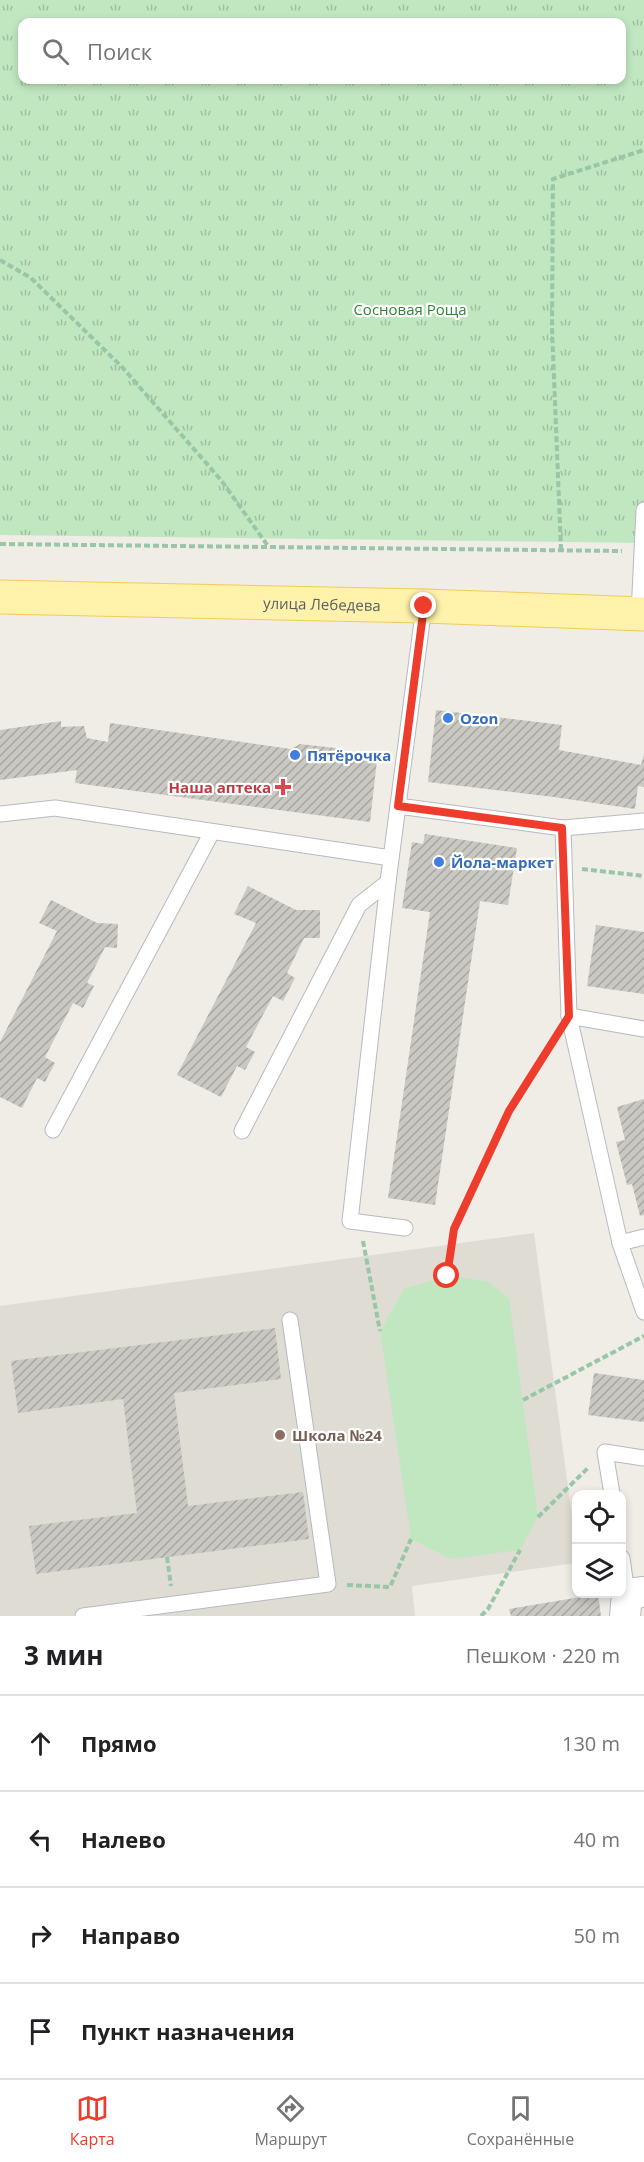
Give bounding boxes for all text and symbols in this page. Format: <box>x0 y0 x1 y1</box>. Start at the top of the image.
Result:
search box <box>18 18 626 84</box>
icon: search <box>39 35 72 68</box>
text: Поиск <box>87 36 152 66</box>
park label: Сосновая Роща <box>353 299 467 319</box>
route end <box>410 592 436 618</box>
street label: улица Лебедева <box>263 593 381 615</box>
place label: Ozon <box>460 708 498 728</box>
marker: Ozon <box>441 711 455 725</box>
place label: Пятёрочка <box>307 745 391 765</box>
marker: Пятёрочка <box>288 748 302 762</box>
place label: Наша аптека <box>169 777 271 797</box>
marker: Наша аптека <box>276 780 290 794</box>
place label: Йола-маркет <box>451 852 554 872</box>
marker: Йола-маркет <box>432 855 446 869</box>
route start <box>433 1262 459 1288</box>
place label: Школа №24 <box>292 1425 382 1445</box>
marker: Школа №24 <box>273 1428 287 1442</box>
map controls <box>572 1490 626 1598</box>
button: locate <box>572 1490 626 1544</box>
button: layers <box>572 1544 626 1598</box>
text: 3 мин <box>24 1637 104 1673</box>
text: Пешком · 220 m <box>466 1642 620 1669</box>
icon: ahead <box>24 1727 57 1760</box>
text: Прямо <box>81 1728 157 1758</box>
text: 130 m <box>562 1730 620 1757</box>
icon: left <box>24 1823 57 1856</box>
text: Налево <box>81 1824 166 1854</box>
text: 40 m <box>573 1826 620 1853</box>
icon: right <box>24 1919 57 1952</box>
text: Направо <box>81 1920 180 1950</box>
text: 50 m <box>573 1922 620 1949</box>
icon: arrive <box>24 2015 57 2048</box>
text: Пункт назначения <box>81 2016 295 2046</box>
tab: Карта <box>70 2092 115 2150</box>
tab: Маршрут <box>254 2092 327 2150</box>
tab: Сохранённые <box>467 2092 574 2150</box>

